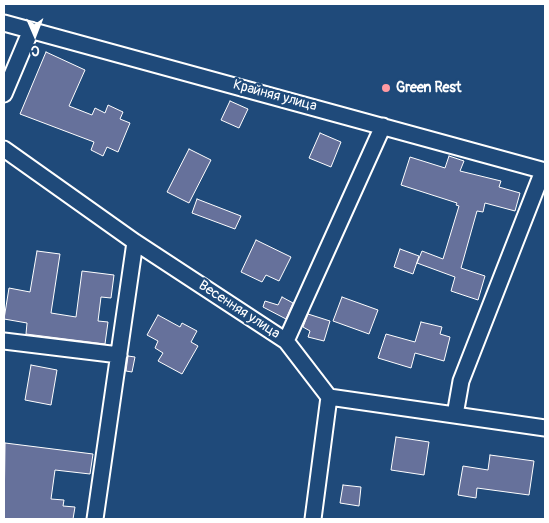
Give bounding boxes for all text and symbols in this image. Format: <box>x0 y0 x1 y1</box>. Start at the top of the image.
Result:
north arrow <box>10 10 60 60</box>
text: С <box>31 42 40 59</box>
street label: Крайняя улица <box>231 77 319 115</box>
place label: Green Rest <box>396 80 461 96</box>
marker: Green Rest <box>380 82 392 94</box>
street label: Весенняя улица <box>195 277 283 343</box>

